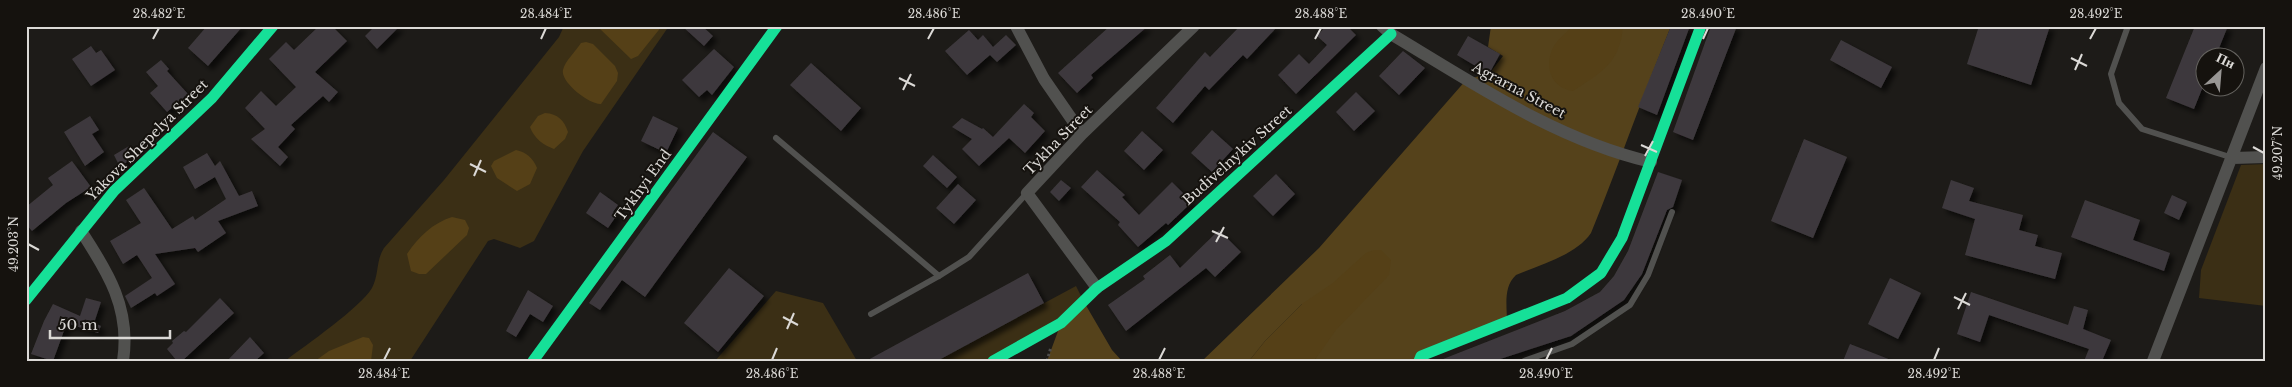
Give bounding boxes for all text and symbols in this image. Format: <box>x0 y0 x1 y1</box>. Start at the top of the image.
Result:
text: 28.482°E <box>133 6 185 21</box>
text: 28.484°E <box>520 6 572 21</box>
text: 28.486°E <box>908 6 961 21</box>
text: 28.488°E <box>1295 6 1347 21</box>
text: 28.490°E <box>1681 6 1735 21</box>
text: 28.492°E <box>2070 6 2123 21</box>
north arrow <box>2194 48 2244 98</box>
text: Пн <box>2213 48 2238 73</box>
street label: Agrarna Street <box>1468 57 1570 123</box>
street label: Yakova Shepelya Street <box>82 75 212 205</box>
street label: Tykha Street <box>1020 100 1097 179</box>
street label: Budivelnykiv Street <box>1179 101 1296 209</box>
text: 49.207°N <box>2270 126 2285 180</box>
street label: Tykhyi End <box>611 145 675 224</box>
text: 49.203°N <box>6 216 21 272</box>
scale bar <box>50 307 170 339</box>
text: 50 m <box>58 315 98 334</box>
text: 28.484°E <box>358 366 410 381</box>
text: 28.486°E <box>746 366 799 381</box>
text: 28.488°E <box>1133 366 1185 381</box>
text: 28.490°E <box>1519 366 1573 381</box>
text: 28.492°E <box>1908 366 1961 381</box>

